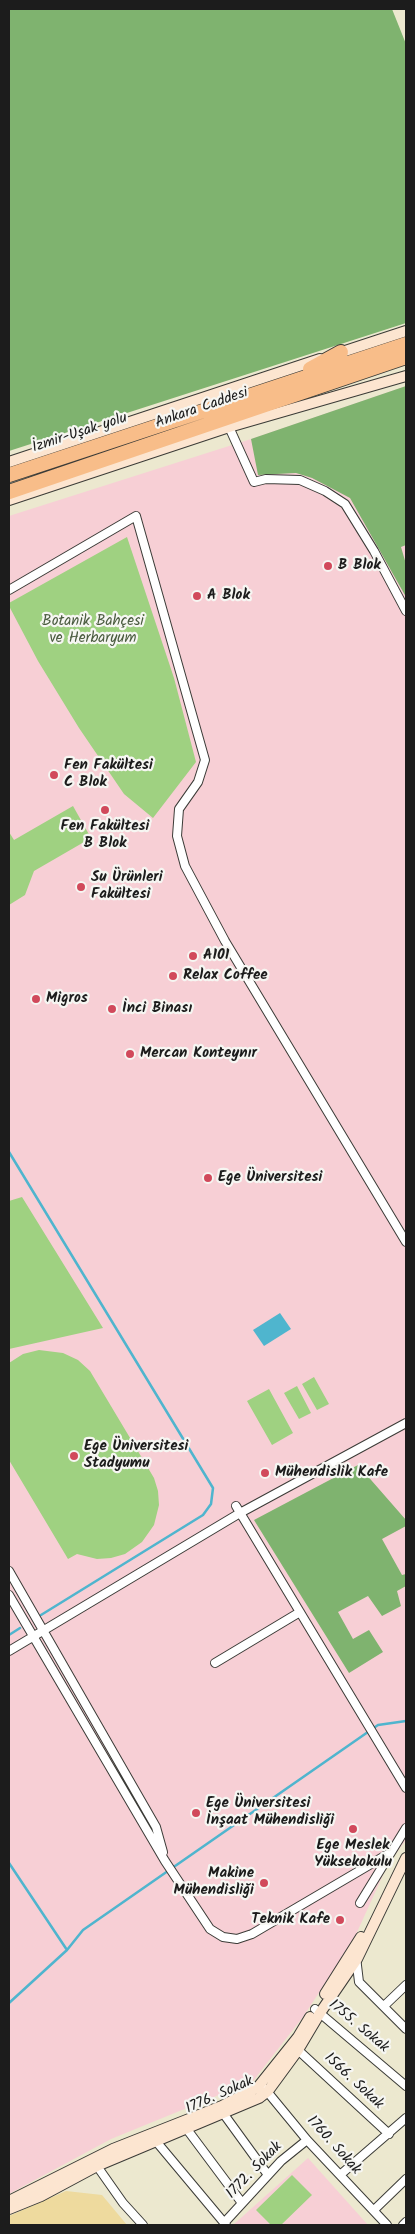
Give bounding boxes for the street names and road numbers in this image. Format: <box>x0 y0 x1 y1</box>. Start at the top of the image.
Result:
street label: Ankara Caddesi <box>153 385 251 433</box>
street label: İzmir-Uşak yolu <box>30 410 130 458</box>
street label: 1755. Sokak <box>324 1997 392 2057</box>
street label: 1566. Sokak <box>319 2050 387 2114</box>
street label: 1776. Sokak <box>183 2073 257 2119</box>
street label: 1760. Sokak <box>302 2113 364 2179</box>
street label: 1772. Sokak <box>223 2139 287 2203</box>

